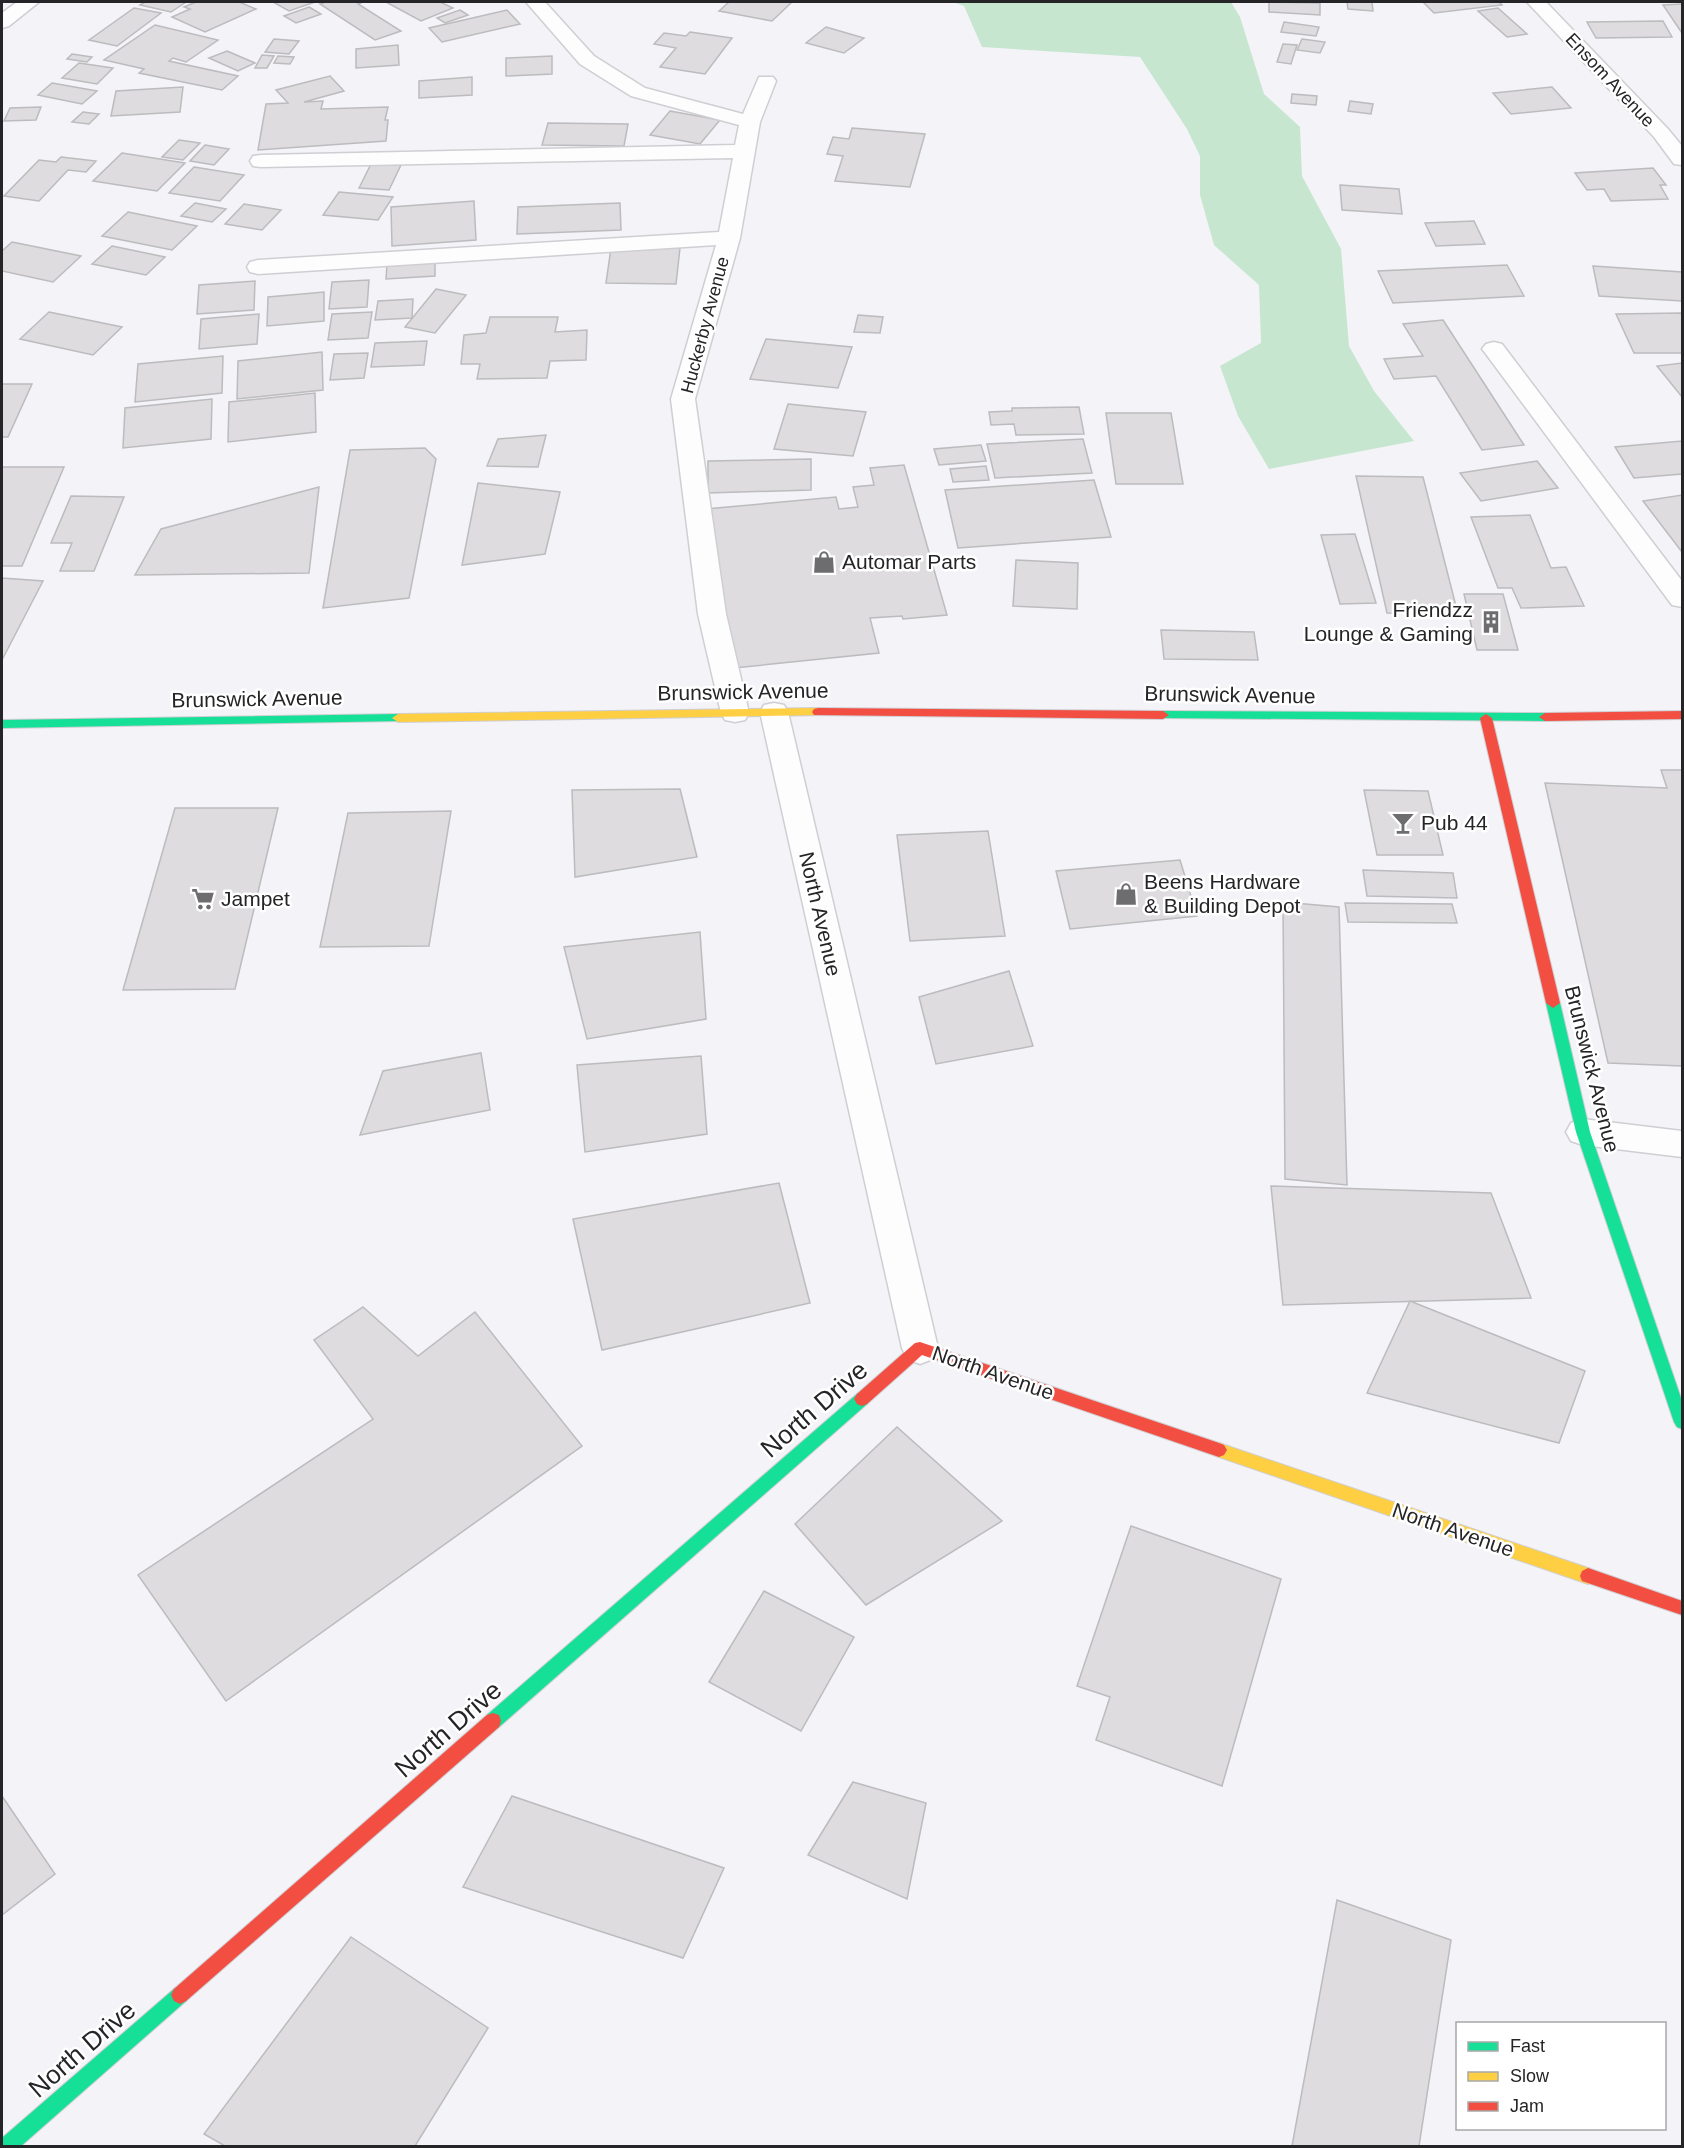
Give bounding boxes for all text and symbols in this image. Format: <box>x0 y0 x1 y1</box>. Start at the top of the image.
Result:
street label: Ensom Avenue <box>1562 29 1658 131</box>
street label: Huckerby Avenue <box>677 254 733 396</box>
shop icon: Automar Parts <box>811 549 837 575</box>
place label: Automar Parts <box>842 550 976 573</box>
place label: Friendzz Lounge & Gaming <box>1304 598 1473 645</box>
building icon: Friendzz Lounge & Gaming <box>1478 609 1504 635</box>
street label: Brunswick Avenue <box>657 679 829 704</box>
street label: Brunswick Avenue <box>1144 682 1316 707</box>
street label: Brunswick Avenue <box>171 686 343 711</box>
bar icon: Pub 44 <box>1390 810 1416 836</box>
place label: Pub 44 <box>1421 811 1488 834</box>
street label: North Avenue <box>795 849 846 978</box>
place label: Beens Hardware & Building Depot <box>1144 870 1301 917</box>
shop icon: Beens Hardware & Building Depot <box>1113 881 1139 907</box>
supermarket icon: Jampet <box>190 886 216 912</box>
place label: Jampet <box>221 887 290 910</box>
street label: Brunswick Avenue <box>1561 983 1624 1155</box>
street label: North Avenue <box>929 1341 1057 1404</box>
street label: North Drive <box>755 1355 873 1463</box>
street label: North Avenue <box>1389 1498 1517 1561</box>
street label: North Drive <box>389 1675 507 1783</box>
street label: North Drive <box>23 1995 141 2103</box>
legend <box>1456 2022 1666 2130</box>
text: Fast <box>1510 2036 1545 2056</box>
text: Slow <box>1510 2066 1550 2086</box>
text: Jam <box>1510 2096 1544 2116</box>

